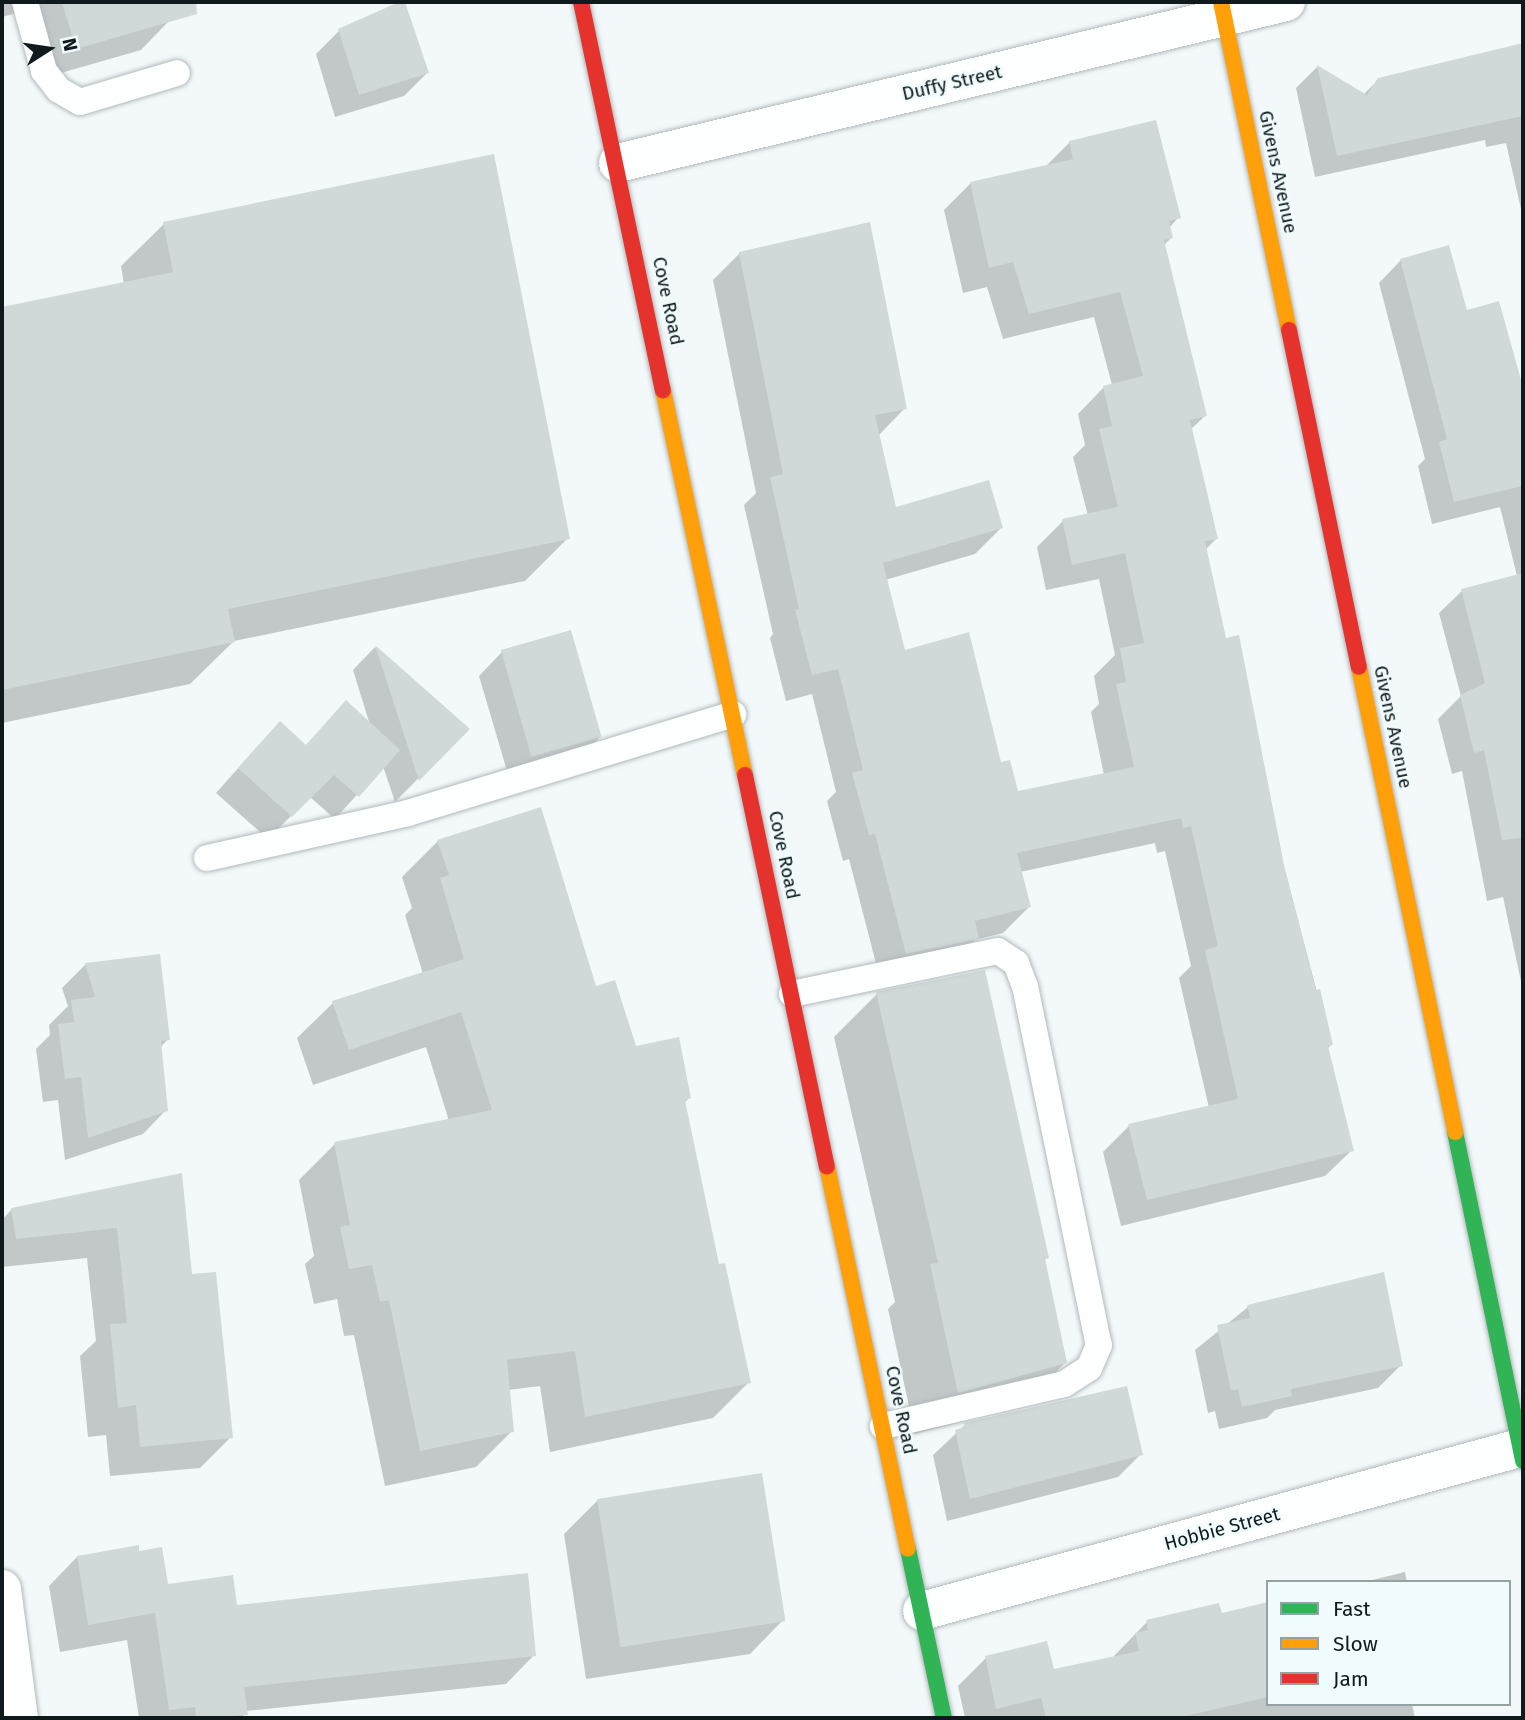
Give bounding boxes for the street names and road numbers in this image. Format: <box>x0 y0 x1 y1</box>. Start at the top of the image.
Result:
street label: Duffy Street <box>900 60 1004 106</box>
street label: Givens Avenue <box>1254 108 1302 236</box>
street label: Cove Road <box>648 255 688 347</box>
street label: Givens Avenue <box>1369 663 1417 791</box>
street label: Cove Road <box>764 809 804 901</box>
street label: Cove Road <box>881 1364 921 1456</box>
street label: Hobbie Street <box>1162 1503 1282 1555</box>

